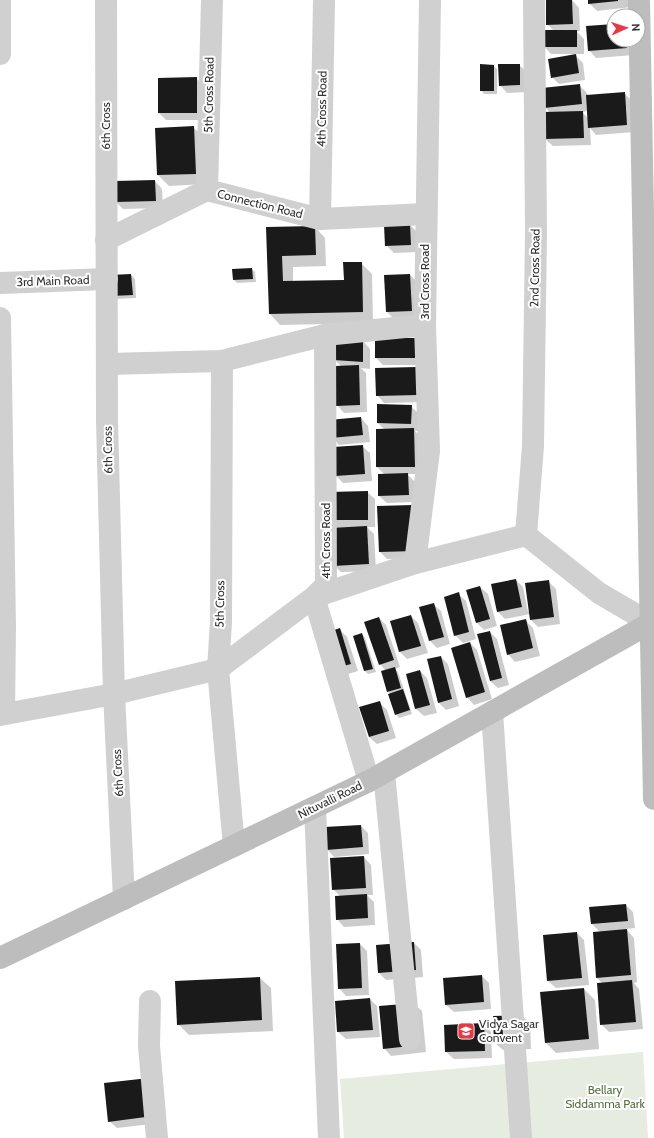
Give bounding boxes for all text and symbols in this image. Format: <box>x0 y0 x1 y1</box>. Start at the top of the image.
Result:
north arrow <box>606 8 646 48</box>
text: N <box>629 23 643 32</box>
street label: 5th Cross Road <box>200 57 217 133</box>
street label: 4th Cross Road <box>313 71 330 147</box>
street label: 6th Cross <box>98 102 113 150</box>
street label: Connection Road <box>216 186 304 221</box>
street label: 2nd Cross Road <box>526 229 543 307</box>
street label: 3rd Cross Road <box>417 244 432 320</box>
street label: 3rd Main Road <box>16 272 90 289</box>
street label: 6th Cross <box>100 426 115 474</box>
street label: 4th Cross Road <box>318 503 333 579</box>
street label: 5th Cross <box>212 580 227 628</box>
street label: 6th Cross <box>109 749 126 797</box>
street label: Nituvalli Road <box>295 778 364 822</box>
place label: Vidya Sagar Convent <box>479 1016 539 1045</box>
school or university icon: Vidya Sagar Convent <box>456 1021 476 1041</box>
park label: Bellary Siddamma Park <box>565 1082 645 1111</box>

